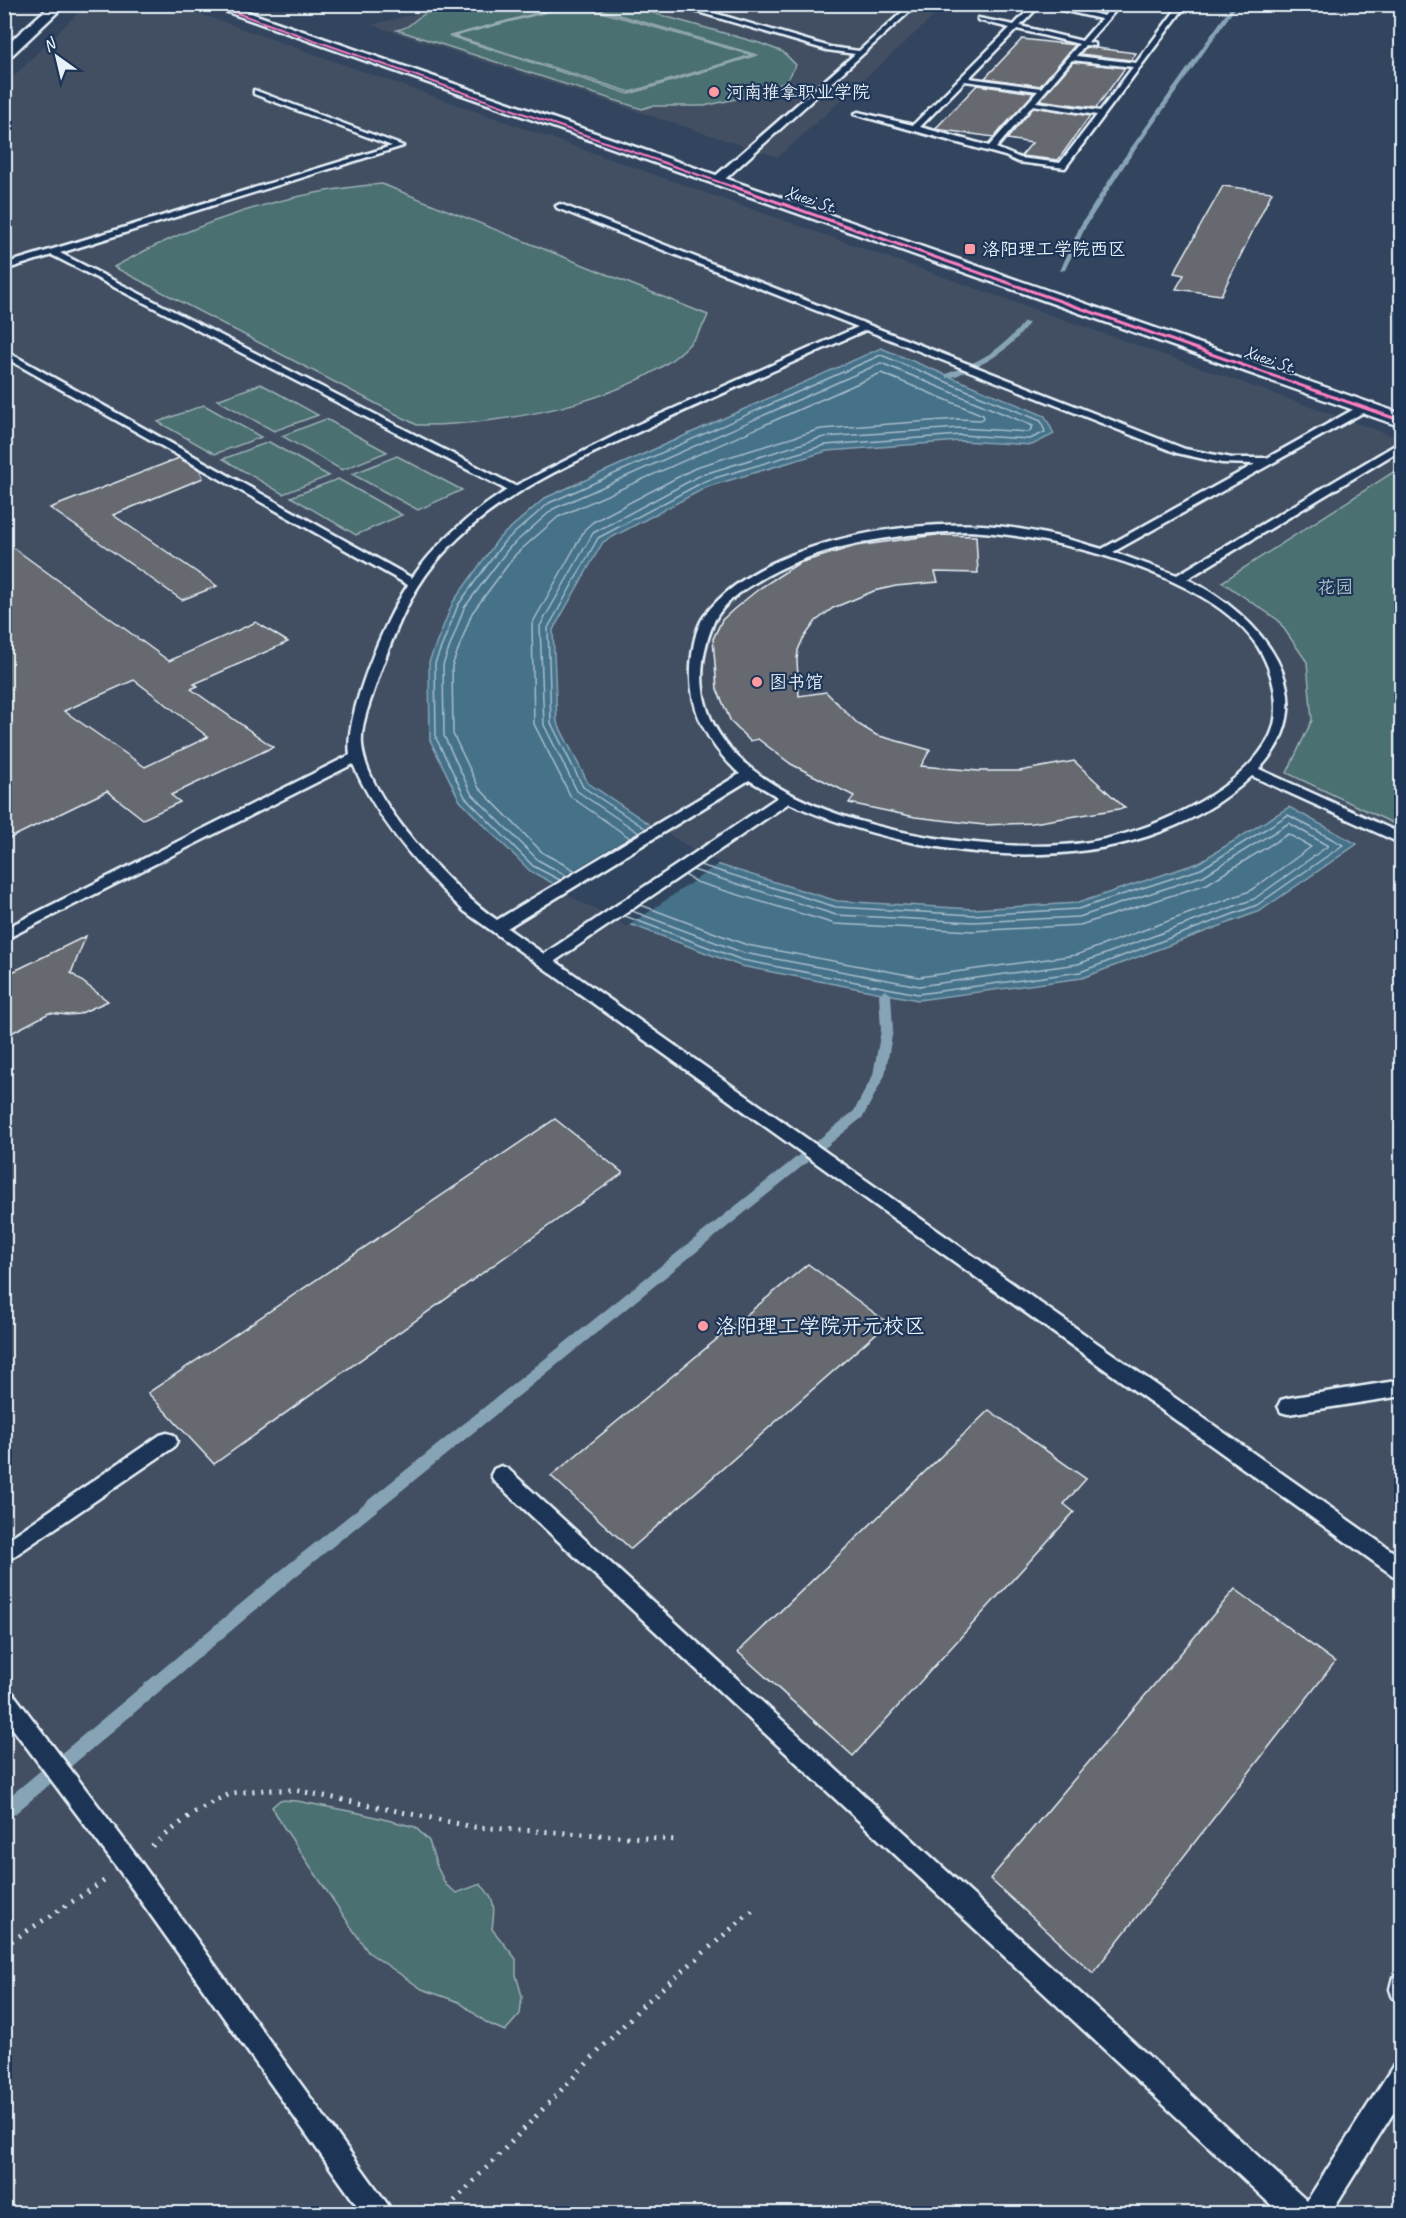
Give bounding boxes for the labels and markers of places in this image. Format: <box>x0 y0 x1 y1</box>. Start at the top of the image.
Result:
place label: 河南推拿职业学院 <box>726 81 870 103</box>
marker: 河南推拿职业学院 <box>707 85 721 99</box>
place label: 洛阳理工学院西区 <box>982 238 1126 260</box>
marker: 洛阳理工学院西区 <box>963 242 977 256</box>
place label: 图书馆 <box>769 671 823 693</box>
marker: 图书馆 <box>750 675 764 689</box>
place label: 洛阳理工学院开元校区 <box>715 1313 925 1339</box>
marker: 洛阳理工学院开元校区 <box>696 1319 710 1333</box>

